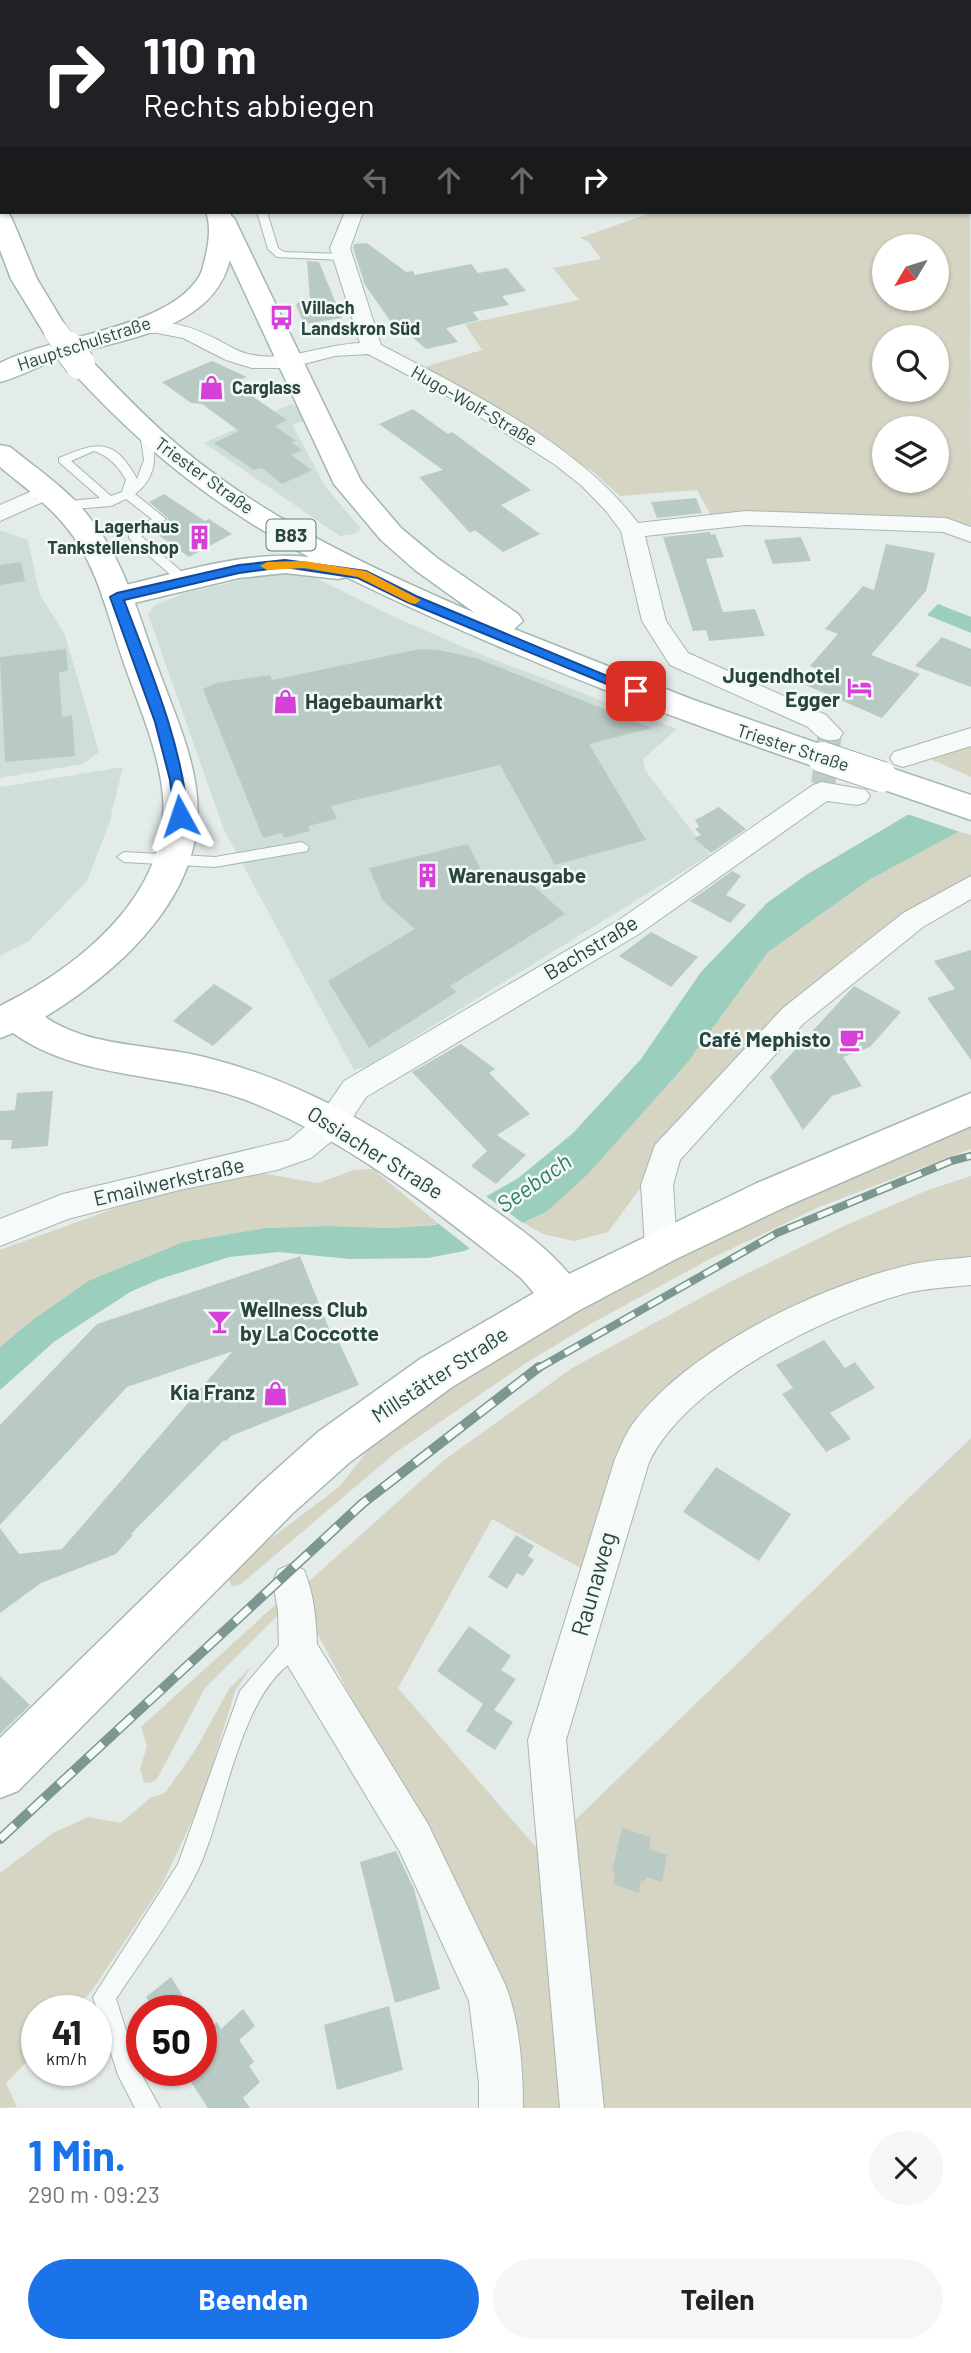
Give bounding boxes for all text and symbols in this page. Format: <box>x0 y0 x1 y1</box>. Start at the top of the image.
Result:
text: 110 m <box>143 25 257 84</box>
icon: right <box>28 28 119 119</box>
text: Rechts abbiegen <box>143 85 375 123</box>
icon: left <box>357 161 395 199</box>
icon: ahead <box>430 161 468 199</box>
icon: ahead <box>503 161 541 199</box>
icon: right <box>576 161 614 199</box>
north arrow <box>872 234 948 312</box>
map controls <box>872 234 949 493</box>
place label: Villach Landskron Süd <box>301 296 420 339</box>
bus stop icon: Villach Landskron Süd <box>267 304 295 332</box>
street label: Hauptschulstraße <box>14 311 153 375</box>
button: search <box>872 325 949 402</box>
street label: Hugo-Wolf-Straße <box>408 360 541 450</box>
shop icon: Carglass <box>198 374 226 402</box>
place label: Carglass <box>232 376 301 398</box>
button: layers <box>872 416 949 493</box>
street label: Triester Straße <box>151 432 258 518</box>
place label: Lagerhaus Tankstellenshop <box>47 515 179 558</box>
road number: B83 <box>266 520 316 550</box>
building icon: Lagerhaus Tankstellenshop <box>185 523 213 551</box>
pin <box>606 661 666 721</box>
place label: Jugendhotel Egger <box>723 662 840 711</box>
icon: arrive <box>617 672 655 710</box>
hotel icon: Jugendhotel Egger <box>846 674 874 702</box>
shop icon: Hagebaumarkt <box>271 688 299 716</box>
place label: Hagebaumarkt <box>305 688 443 713</box>
street label: Triester Straße <box>734 719 852 776</box>
position arrow <box>143 779 217 853</box>
building icon: Warenausgabe <box>414 862 442 890</box>
place label: Warenausgabe <box>448 862 586 887</box>
street label: Bachstraße <box>539 909 642 984</box>
place label: Café Mephisto <box>699 1026 831 1051</box>
cafe icon: Café Mephisto <box>837 1026 865 1054</box>
street label: Ossiacher Straße <box>303 1100 448 1203</box>
water label: Seebach <box>491 1146 576 1218</box>
street label: Emailwerkstraße <box>91 1151 247 1210</box>
place label: Wellness Club by La Coccotte <box>240 1296 379 1345</box>
bar icon: Wellness Club by La Coccotte <box>206 1308 234 1336</box>
street label: Millstätter Straße <box>366 1320 512 1427</box>
place label: Kia Franz <box>170 1379 255 1404</box>
shop icon: Kia Franz <box>261 1379 289 1407</box>
street label: Raunaweg <box>564 1528 621 1639</box>
speed limit sign: 50 <box>126 1995 217 2086</box>
text: 41 <box>51 2010 82 2052</box>
text: km/h <box>46 2047 87 2069</box>
text: 1 Min. <box>28 2129 126 2179</box>
button: close <box>869 2131 943 2205</box>
text: 290 m · 09:23 <box>28 2180 160 2208</box>
button: Beenden <box>28 2259 479 2339</box>
button: Teilen <box>493 2259 943 2339</box>

